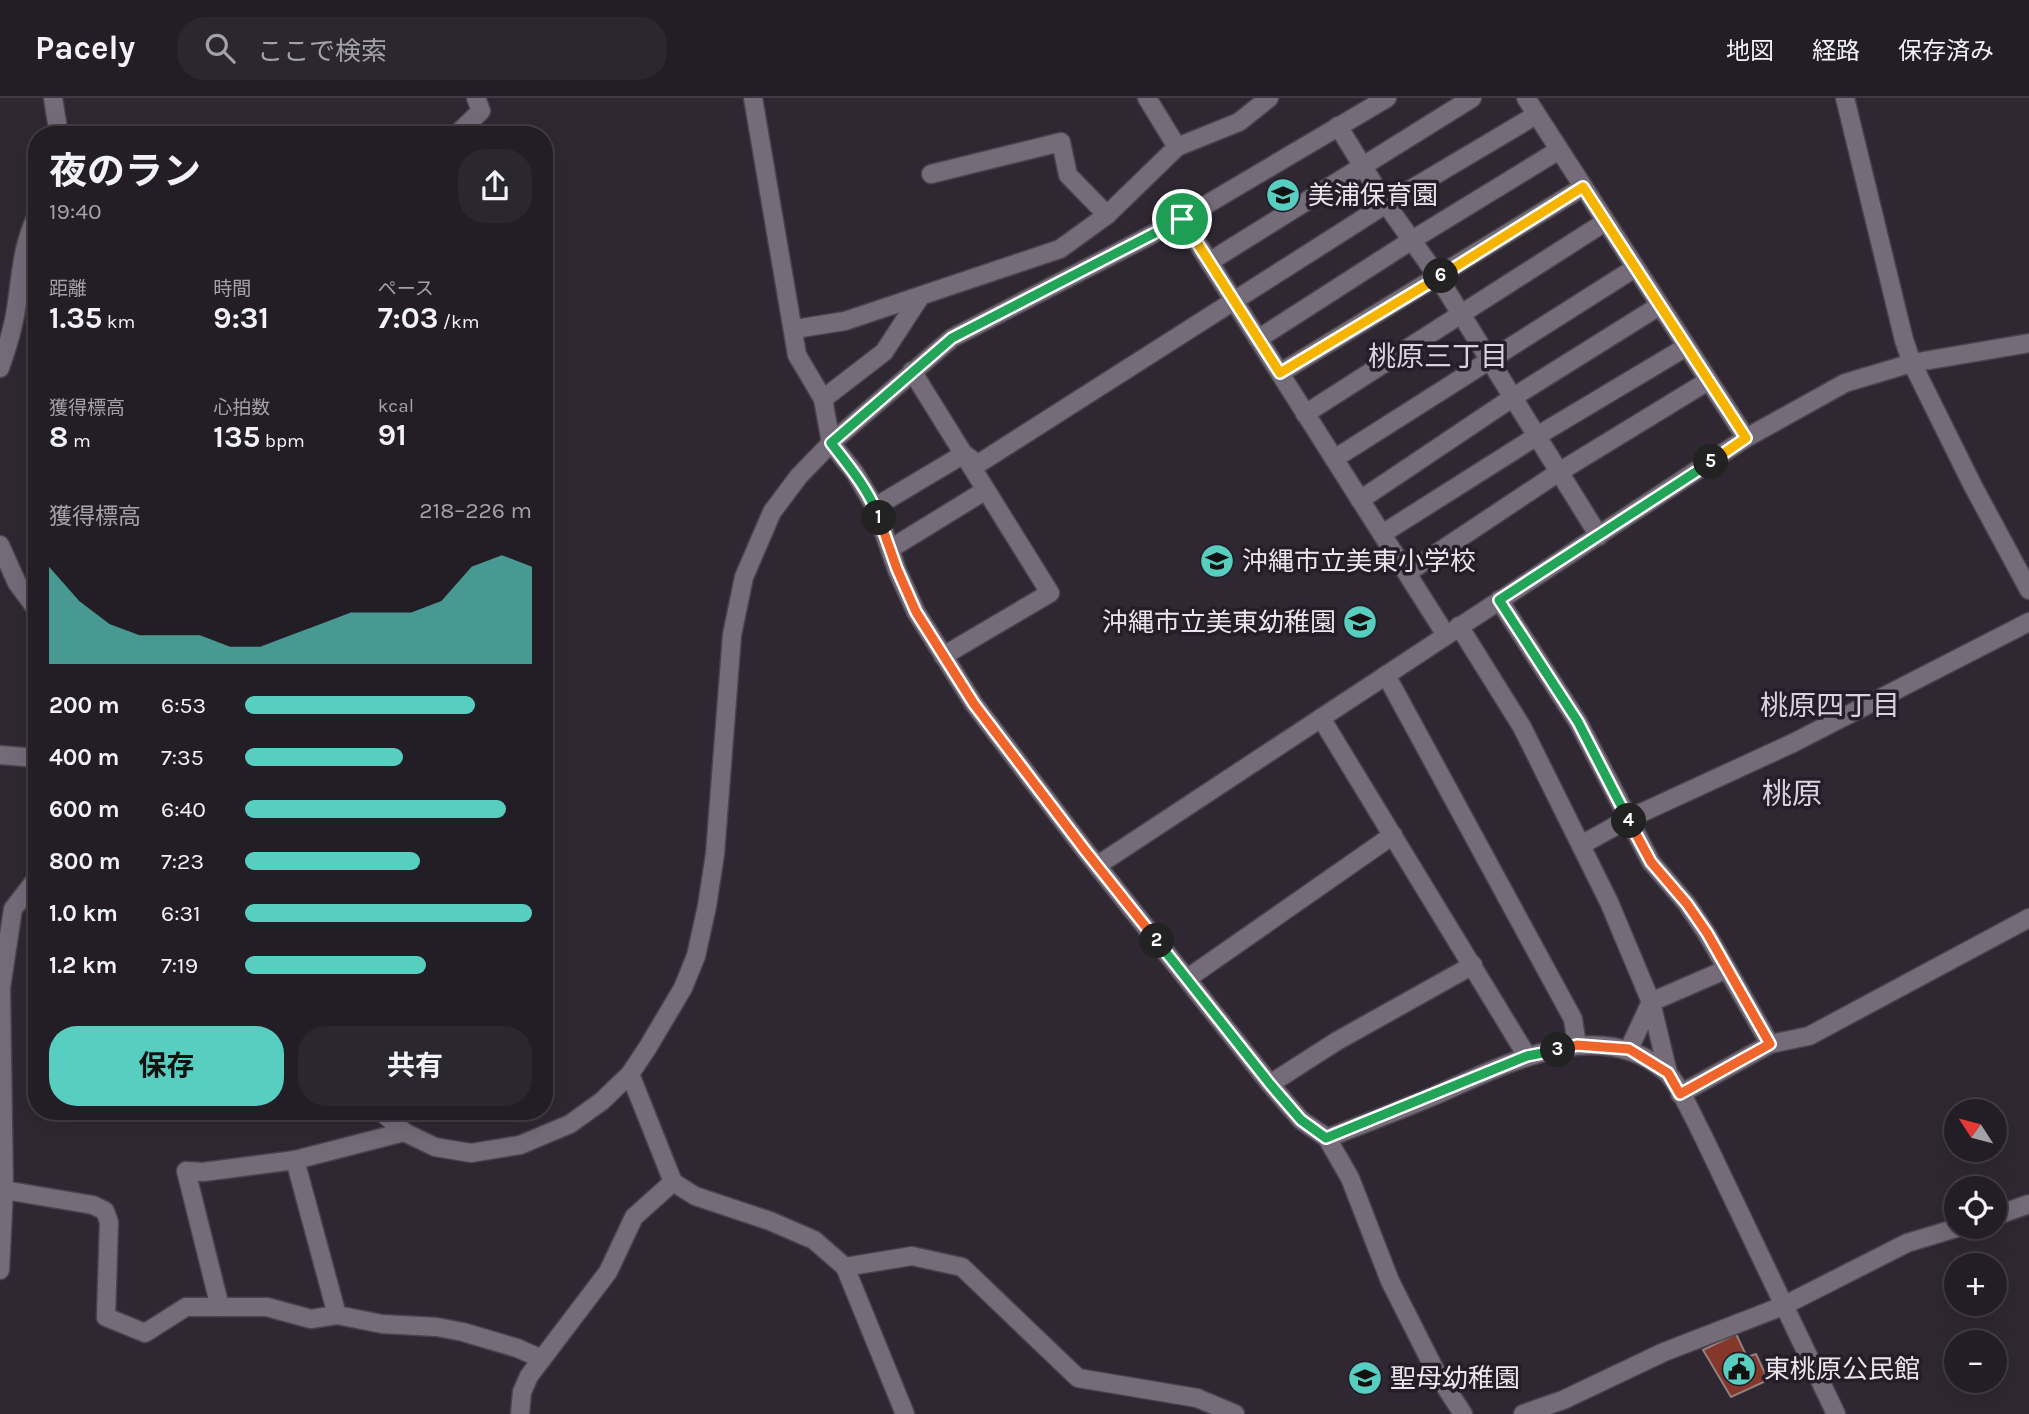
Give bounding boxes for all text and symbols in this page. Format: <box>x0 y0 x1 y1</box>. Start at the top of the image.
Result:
search box <box>177 17 667 80</box>
text: Pacely <box>35 29 135 67</box>
icon: search <box>201 29 239 67</box>
text: ここで検索 <box>257 36 387 67</box>
text: 地図 <box>1726 37 1774 65</box>
text: 経路 <box>1812 37 1860 65</box>
text: 保存済み <box>1898 37 1994 65</box>
text: 夜のラン <box>49 149 201 194</box>
button: share <box>458 149 532 223</box>
school or university icon: 美浦保育園 <box>1264 176 1302 214</box>
place label: 美浦保育園 <box>1308 180 1438 211</box>
pin <box>1152 189 1212 249</box>
text: 19:40 <box>49 198 102 225</box>
icon: arrive <box>1163 200 1201 238</box>
pin: 6 <box>1424 258 1458 294</box>
text: 6 <box>1435 264 1446 286</box>
text: 距離 <box>49 278 87 300</box>
text: 時間 <box>213 278 251 300</box>
text: ペース <box>378 278 434 300</box>
text: 1.35 <box>49 300 102 336</box>
text: 9:31 <box>213 300 269 336</box>
text: 7:03 <box>378 300 438 336</box>
text: km <box>102 311 135 333</box>
text: /km <box>438 311 480 333</box>
district label: 桃原三丁目 <box>1368 340 1508 373</box>
text: kcal <box>378 395 414 417</box>
text: 獲得標高 <box>49 397 125 419</box>
text: 心拍数 <box>213 397 270 419</box>
text: 91 <box>378 417 407 453</box>
text: 8 <box>49 419 68 455</box>
text: 135 <box>213 419 260 455</box>
text: m <box>68 430 91 452</box>
text: bpm <box>260 430 305 452</box>
pin: 5 <box>1694 444 1728 480</box>
text: 5 <box>1705 450 1716 472</box>
text: 218–226 m <box>419 497 532 524</box>
pin: 1 <box>862 500 896 536</box>
text: 獲得標高 <box>49 503 141 530</box>
text: 1 <box>875 506 882 528</box>
school or university icon: 沖縄市立美東小学校 <box>1198 542 1236 580</box>
place label: 沖縄市立美東小学校 <box>1242 546 1476 577</box>
school or university icon: 沖縄市立美東幼稚園 <box>1341 603 1379 641</box>
place label: 沖縄市立美東幼稚園 <box>1102 607 1336 638</box>
district label: 桃原四丁目 <box>1760 689 1900 722</box>
text: 200 m <box>49 692 120 719</box>
text: 6:53 <box>161 692 206 719</box>
text: 400 m <box>49 744 119 771</box>
text: 7:35 <box>161 744 204 771</box>
district label: 桃原 <box>1762 776 1822 812</box>
text: 600 m <box>49 796 120 823</box>
text: 6:40 <box>161 796 206 823</box>
pin: 4 <box>1612 804 1646 838</box>
text: 4 <box>1623 809 1634 831</box>
text: 800 m <box>49 848 121 875</box>
text: 7:23 <box>161 848 204 875</box>
text: 1.0 km <box>49 900 118 927</box>
text: 6:31 <box>161 900 201 927</box>
pin: 2 <box>1140 924 1174 958</box>
text: 2 <box>1151 929 1162 951</box>
text: 1.2 km <box>49 952 117 979</box>
text: 7:19 <box>161 952 198 979</box>
button: 保存 <box>49 1026 284 1106</box>
button: 共有 <box>298 1026 532 1106</box>
pin: 3 <box>1540 1032 1576 1068</box>
text: 3 <box>1552 1038 1563 1060</box>
north arrow <box>1944 1099 2007 1162</box>
map controls <box>1944 1099 2007 1393</box>
button: locate <box>1944 1176 2007 1239</box>
button: + <box>1944 1253 2007 1316</box>
button: − <box>1944 1330 2007 1393</box>
public building icon: 東桃原公民館 <box>1720 1350 1758 1388</box>
place label: 東桃原公民館 <box>1764 1354 1920 1385</box>
school or university icon: 聖母幼稚園 <box>1346 1359 1384 1397</box>
place label: 聖母幼稚園 <box>1390 1363 1520 1394</box>

